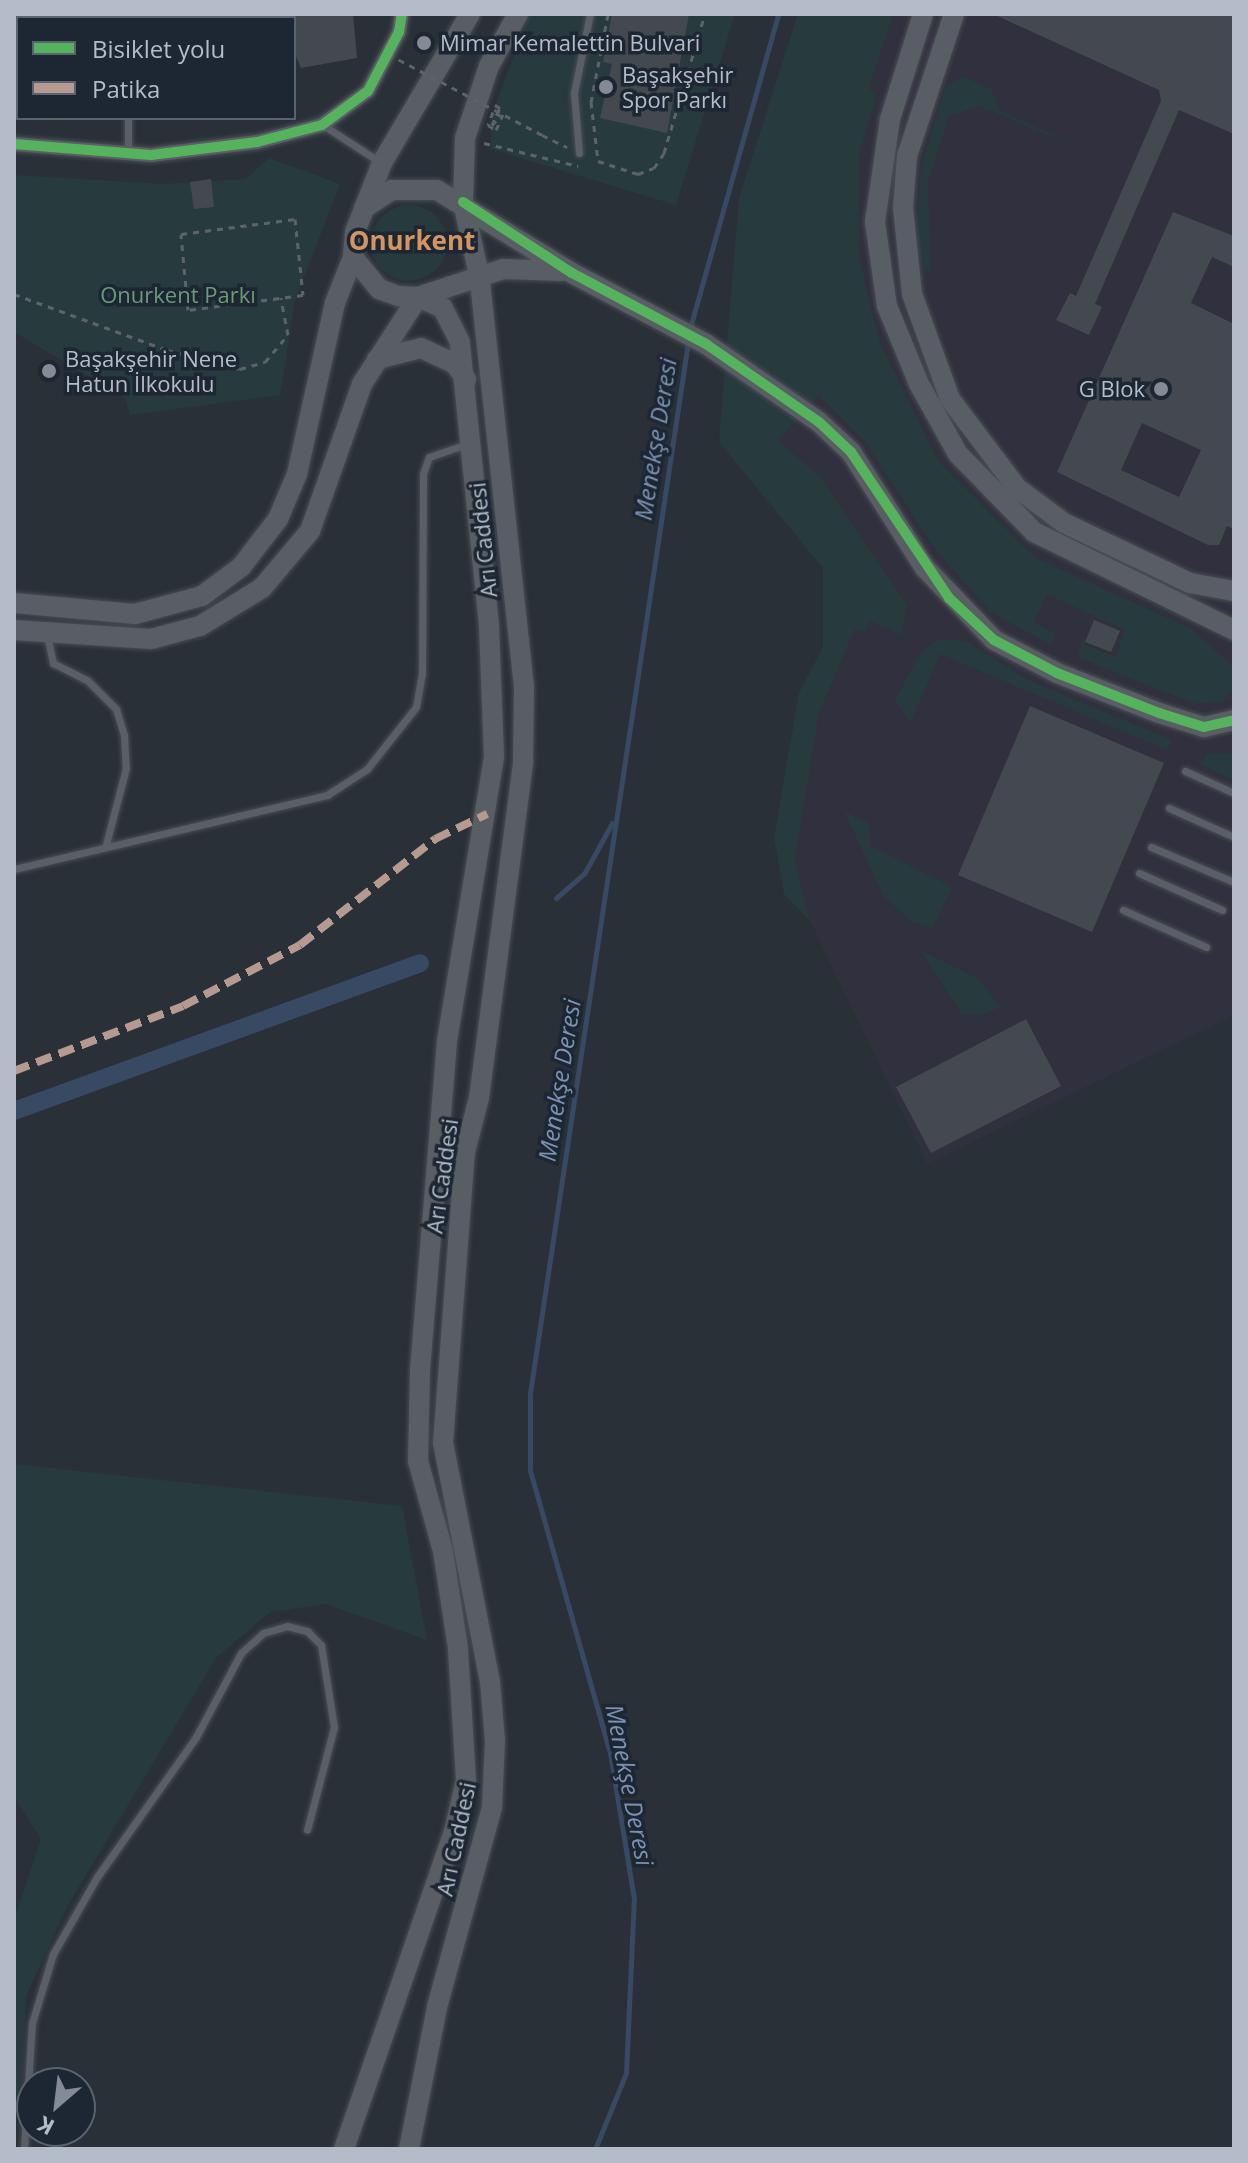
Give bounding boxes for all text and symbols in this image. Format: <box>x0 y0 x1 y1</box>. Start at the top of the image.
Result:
legend <box>16 16 296 120</box>
place label: Mimar Kemalettin Bulvari <box>440 30 700 56</box>
text: Bisiklet yolu <box>92 32 225 65</box>
marker: Mimar Kemalettin Bulvari <box>415 34 433 52</box>
place label: Başakşehir Spor Parkı <box>622 61 734 112</box>
text: Patika <box>92 72 160 105</box>
marker: Başakşehir Spor Parkı <box>597 78 615 96</box>
district label: Onurkent <box>349 225 475 257</box>
park label: Onurkent Parkı <box>100 282 256 308</box>
place label: Başakşehir Nene Hatun İlkokulu <box>65 345 237 396</box>
water label: Menekşe Deresi <box>628 356 682 522</box>
marker: Başakşehir Nene Hatun İlkokulu <box>40 362 58 380</box>
place label: G Blok <box>1079 376 1145 402</box>
marker: G Blok <box>1152 380 1170 398</box>
street label: Arı Caddesi <box>464 481 502 599</box>
water label: Menekşe Deresi <box>532 997 586 1163</box>
street label: Arı Caddesi <box>421 1117 463 1235</box>
water label: Menekşe Deresi <box>600 1702 660 1868</box>
street label: Arı Caddesi <box>431 1780 481 1898</box>
north arrow <box>16 2067 96 2147</box>
text: K <box>32 2110 59 2143</box>

